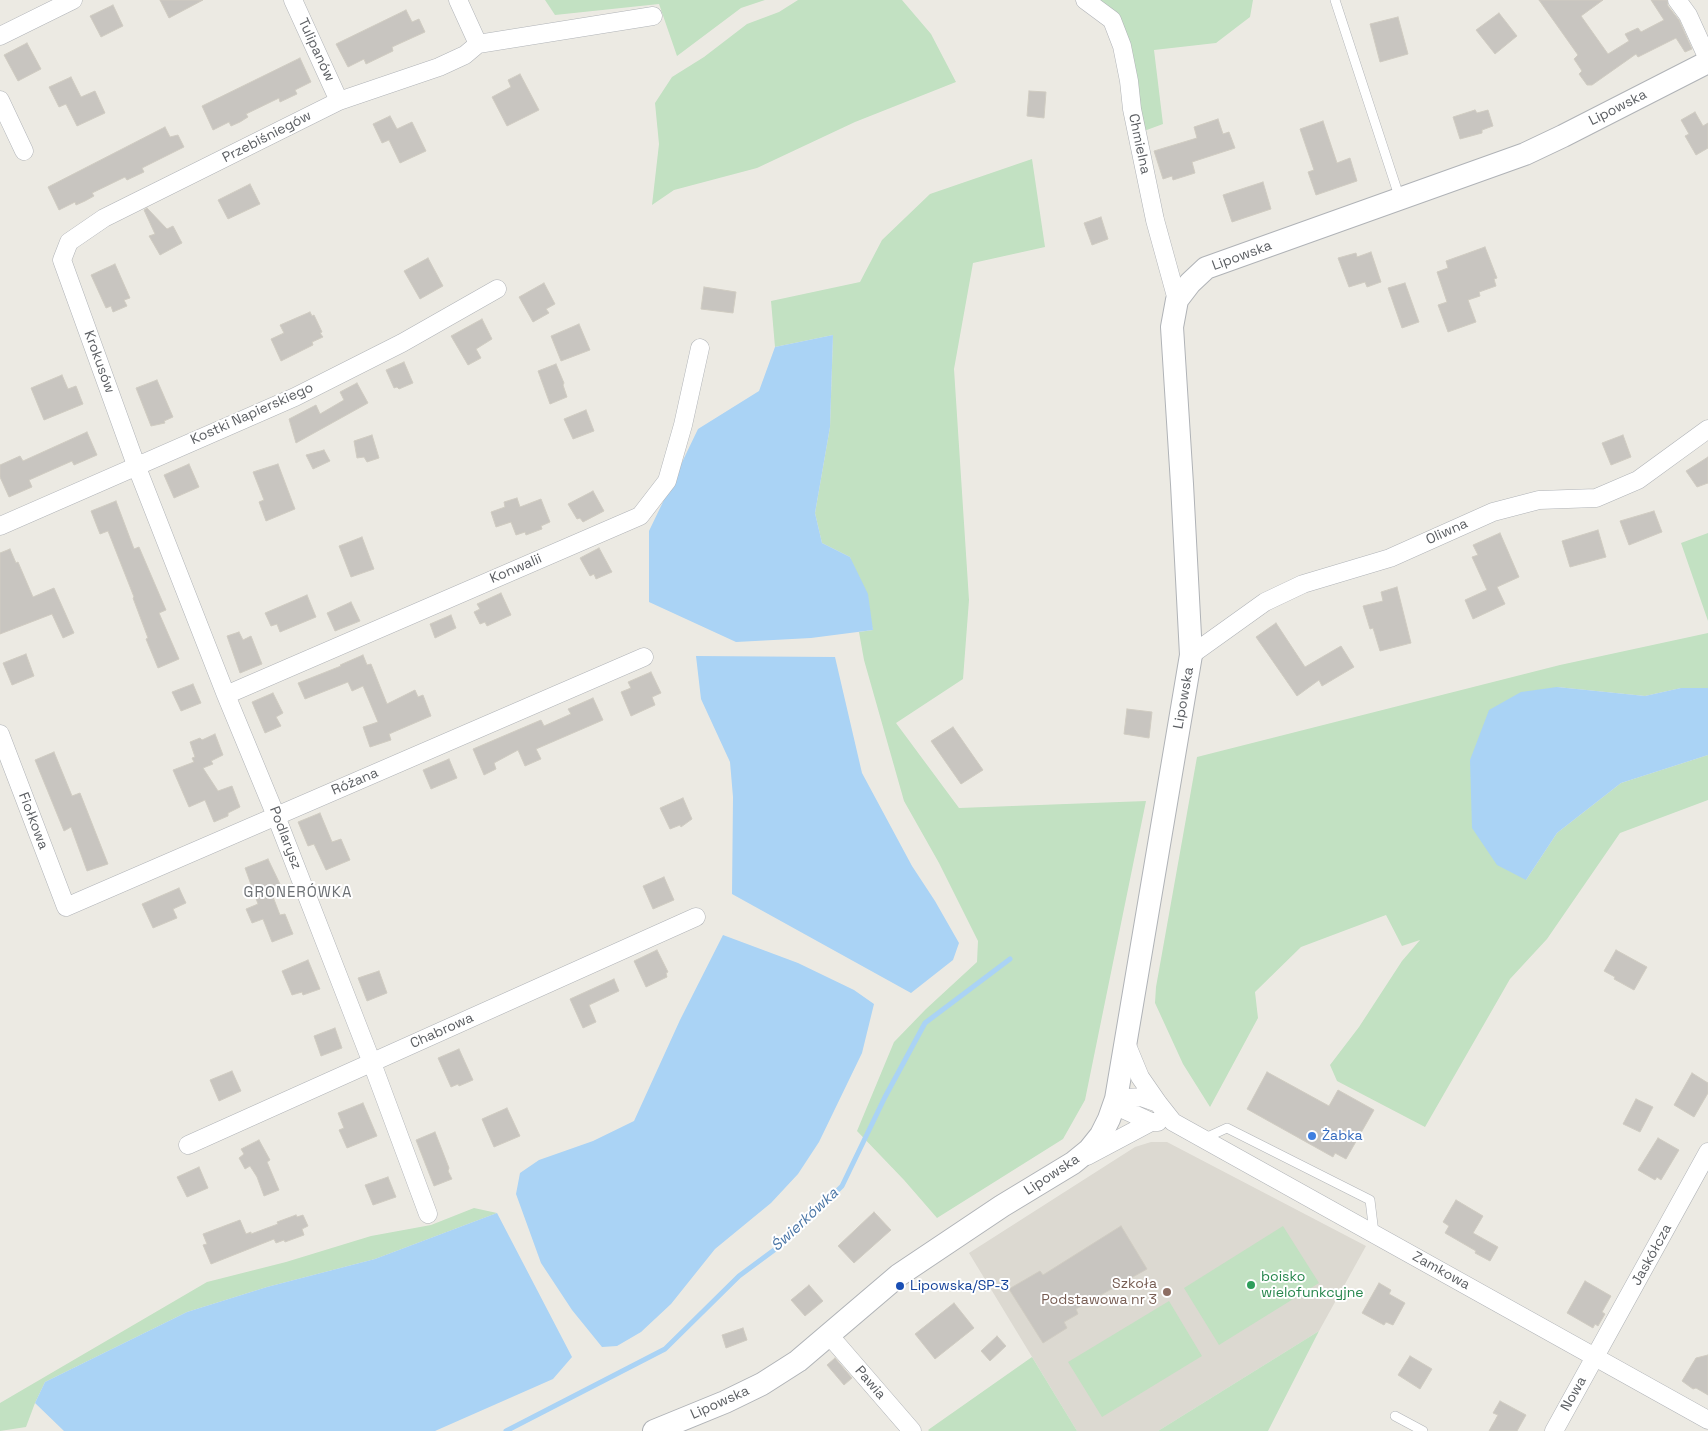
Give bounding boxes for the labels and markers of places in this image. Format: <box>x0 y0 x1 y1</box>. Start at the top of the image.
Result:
place label: Żabka <box>1322 1128 1363 1144</box>
marker: Żabka <box>1306 1130 1318 1142</box>
place label: boisko wielofunkcyjne <box>1261 1269 1364 1302</box>
place label: Szkoła Podstawowa nr 3 <box>1041 1276 1157 1308</box>
place label: Lipowska/SP-3 <box>910 1278 1009 1294</box>
marker: boisko wielofunkcyjne <box>1245 1279 1257 1291</box>
marker: Lipowska/SP-3 <box>894 1280 906 1292</box>
marker: Szkoła Podstawowa nr 3 <box>1161 1286 1173 1298</box>

